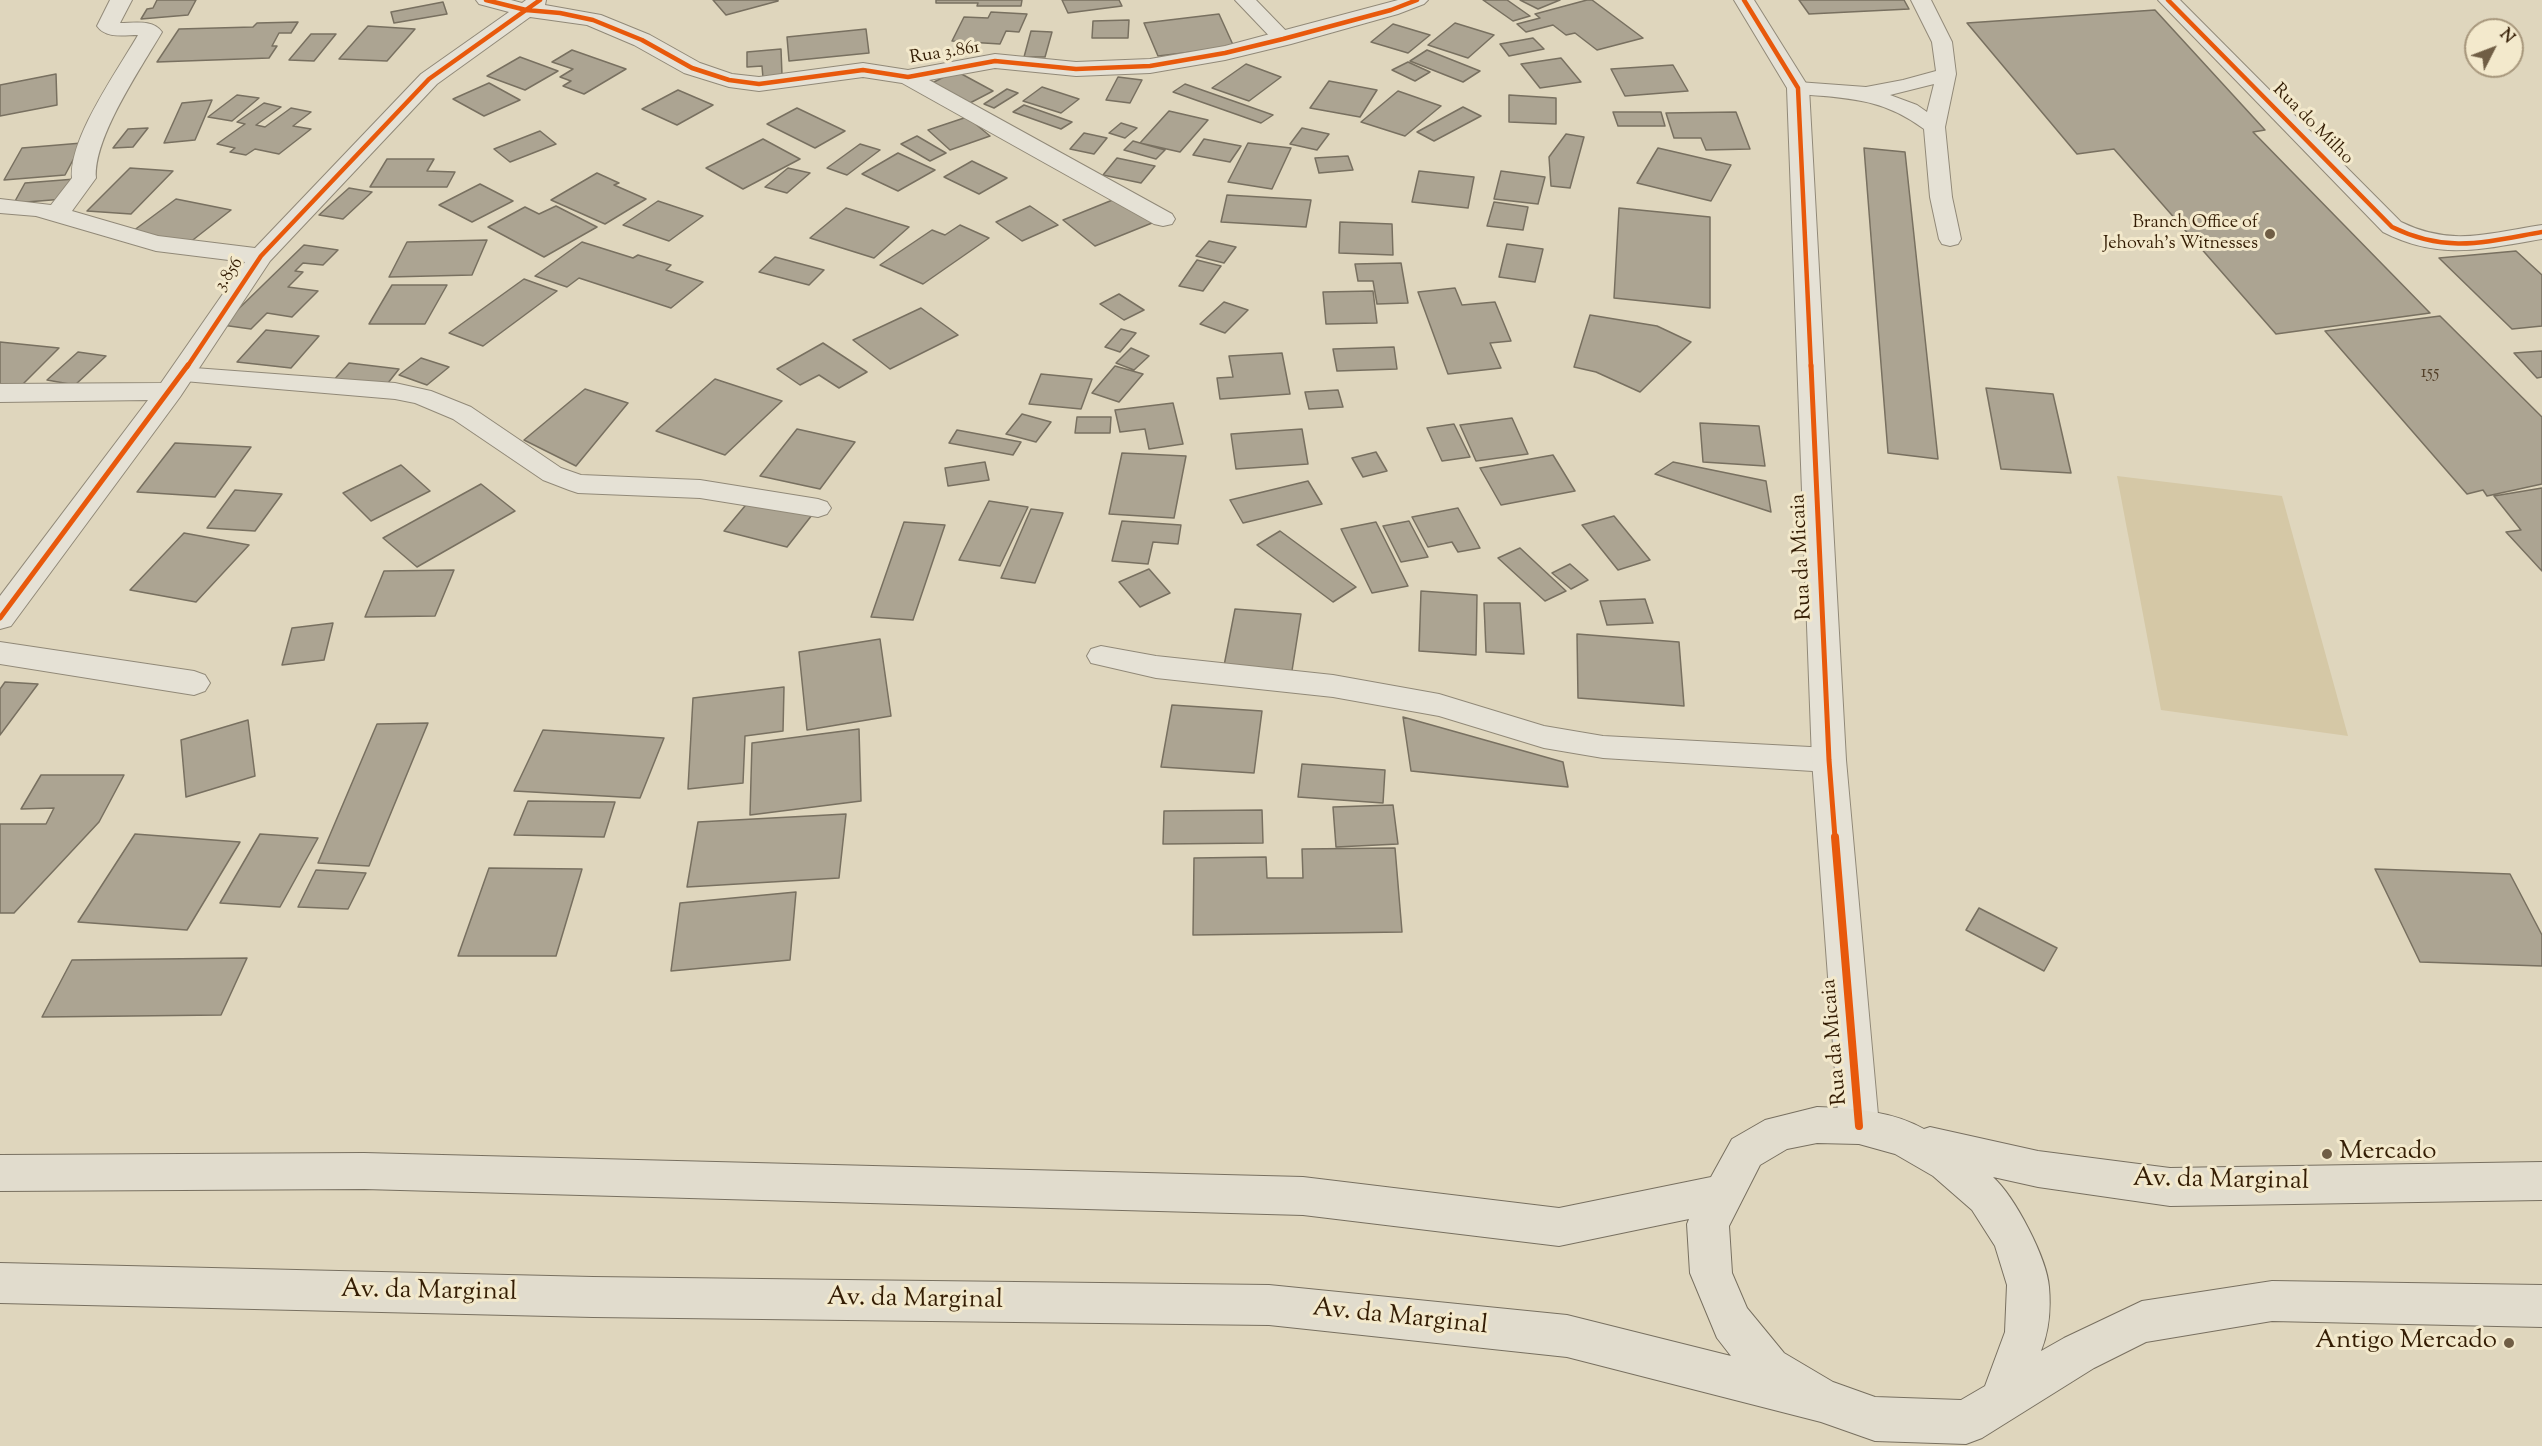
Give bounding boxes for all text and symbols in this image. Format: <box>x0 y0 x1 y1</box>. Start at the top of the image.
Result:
north arrow <box>2464 18 2524 78</box>
text: N <box>2493 25 2519 49</box>
street label: Rua 3.861 <box>908 38 982 70</box>
street label: Rua do Milho <box>2267 80 2357 170</box>
place label: Branch Office of Jehovah's Witnesses <box>2103 213 2258 256</box>
marker: Branch Office of Jehovah's Witnesses <box>2263 227 2277 241</box>
street label: 3.856 <box>211 254 249 296</box>
house number: 155 <box>2421 363 2439 385</box>
street label: Rua da Micaia <box>1787 493 1819 621</box>
street label: Rua da Micaia <box>1818 978 1854 1106</box>
place label: Mercado <box>2339 1138 2436 1170</box>
marker: Mercado <box>2320 1147 2334 1161</box>
street label: Av. da Marginal <box>2133 1165 2309 1199</box>
street label: Av. da Marginal <box>341 1276 517 1310</box>
street label: Av. da Marginal <box>827 1284 1003 1318</box>
street label: Av. da Marginal <box>1311 1294 1489 1344</box>
place label: Antigo Mercado <box>2315 1327 2497 1359</box>
marker: Antigo Mercado <box>2502 1336 2516 1350</box>

